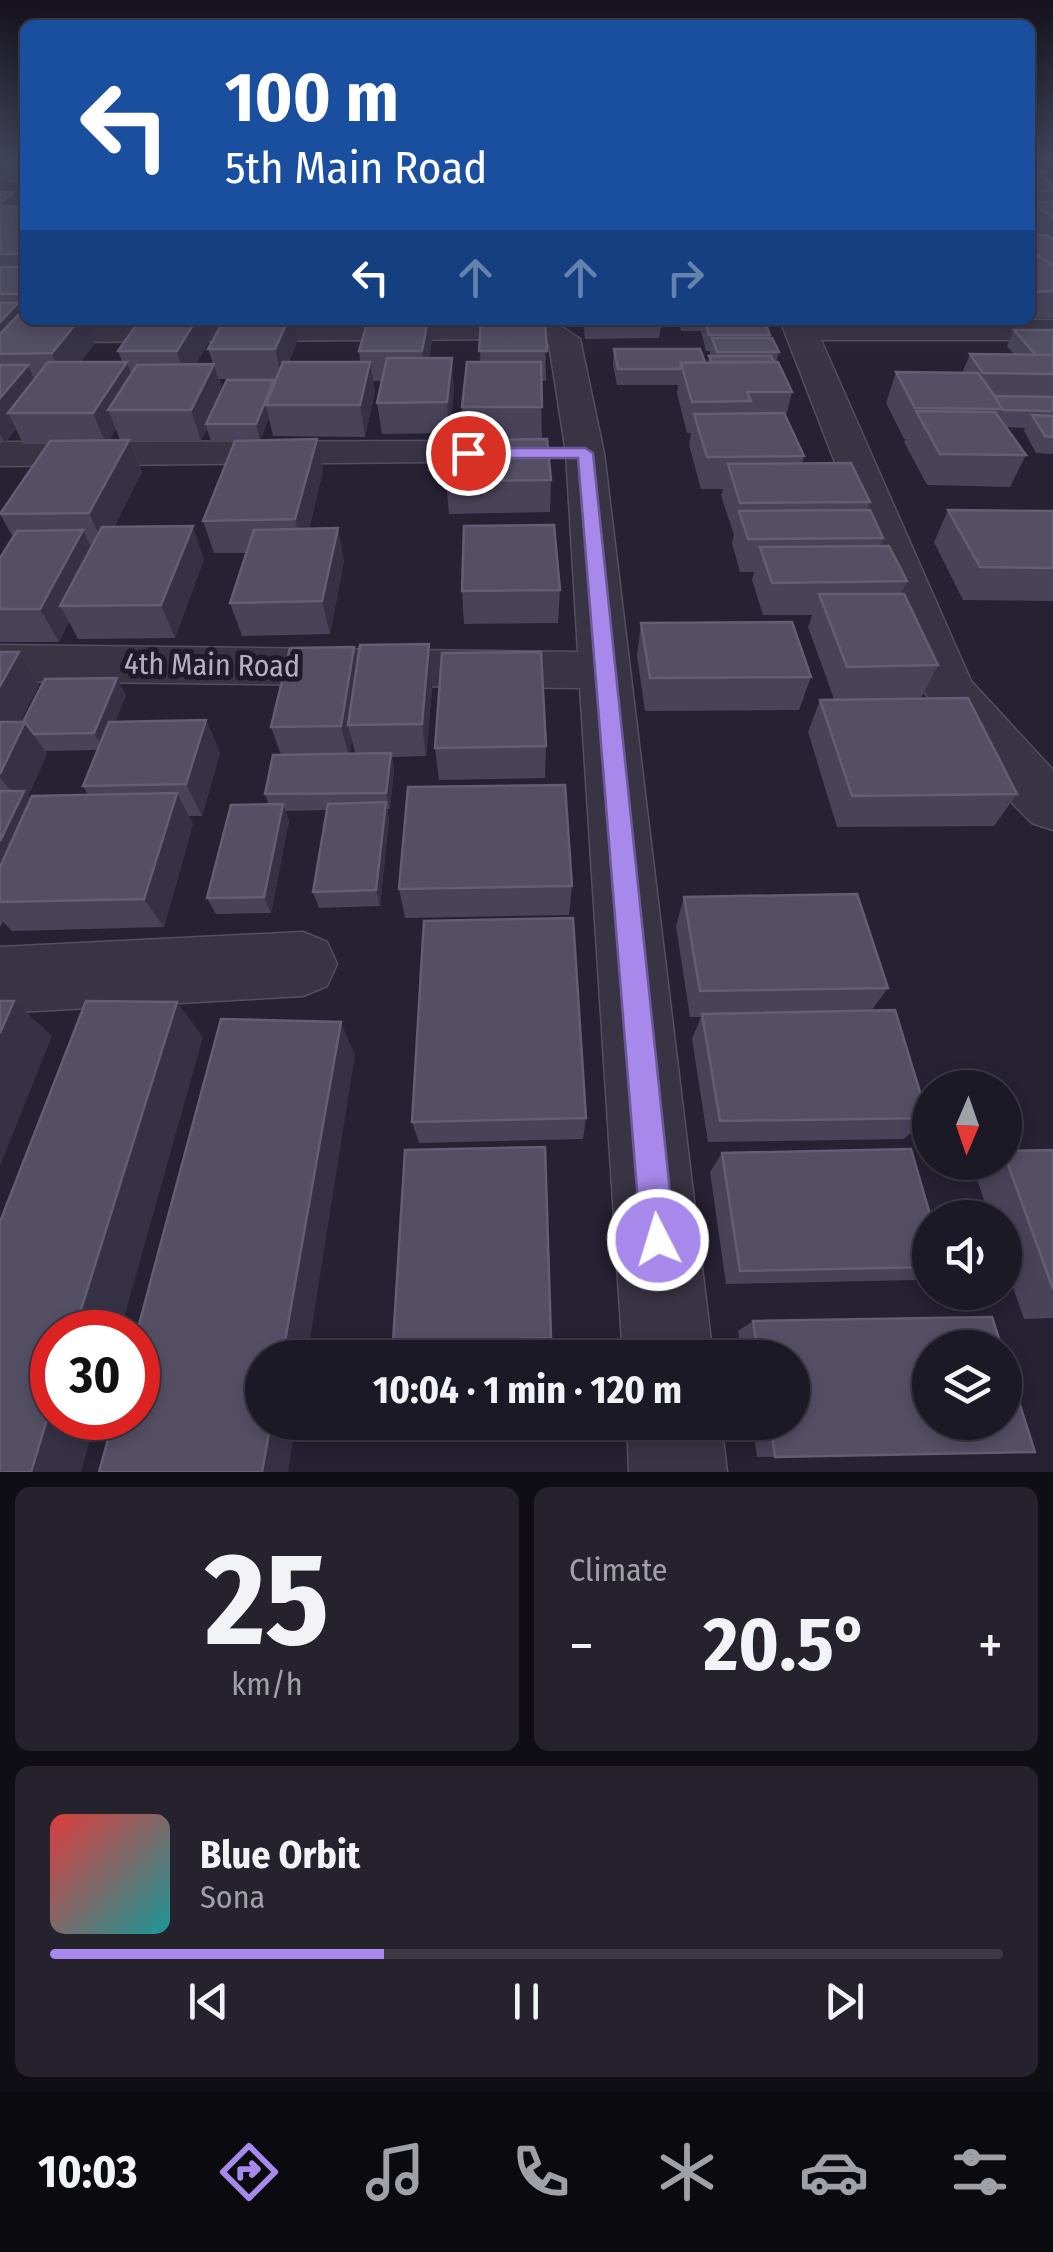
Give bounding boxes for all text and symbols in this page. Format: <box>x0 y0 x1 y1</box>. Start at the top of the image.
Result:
text: 100 m <box>225 56 399 140</box>
icon: left <box>60 60 190 190</box>
text: 5th Main Road <box>225 141 487 195</box>
icon: left <box>343 250 398 305</box>
icon: ahead <box>448 250 503 305</box>
icon: ahead <box>553 250 608 305</box>
icon: right <box>658 250 713 305</box>
pin <box>426 411 511 496</box>
icon: arrive <box>441 426 496 481</box>
street label: 4th Main Road <box>124 645 300 685</box>
north arrow <box>912 1070 1022 1180</box>
map controls <box>912 1070 1022 1440</box>
position arrow <box>606 1188 710 1292</box>
button: sound <box>912 1200 1022 1310</box>
speed limit sign: 30 <box>30 1310 160 1440</box>
button: layers <box>912 1330 1022 1440</box>
text: 10:04 · 1 min · 120 m <box>373 1367 682 1413</box>
text: 25 <box>205 1522 329 1678</box>
text: Climate <box>569 1551 668 1589</box>
text: 20.5° <box>704 1600 868 1690</box>
text: − <box>569 1613 594 1679</box>
text: + <box>978 1613 1003 1679</box>
text: km/h <box>231 1665 303 1703</box>
text: Blue Orbit <box>200 1832 360 1878</box>
text: Sona <box>200 1878 265 1916</box>
icon: previous <box>181 1974 236 2029</box>
icon: pause <box>499 1974 554 2029</box>
icon: next <box>817 1974 872 2029</box>
icon: directions <box>214 2137 284 2207</box>
icon: music <box>360 2137 430 2207</box>
icon: phone <box>506 2137 576 2207</box>
icon: climate <box>652 2137 722 2207</box>
icon: car <box>799 2137 869 2207</box>
icon: filters <box>945 2137 1015 2207</box>
text: 10:03 <box>38 2145 137 2199</box>

